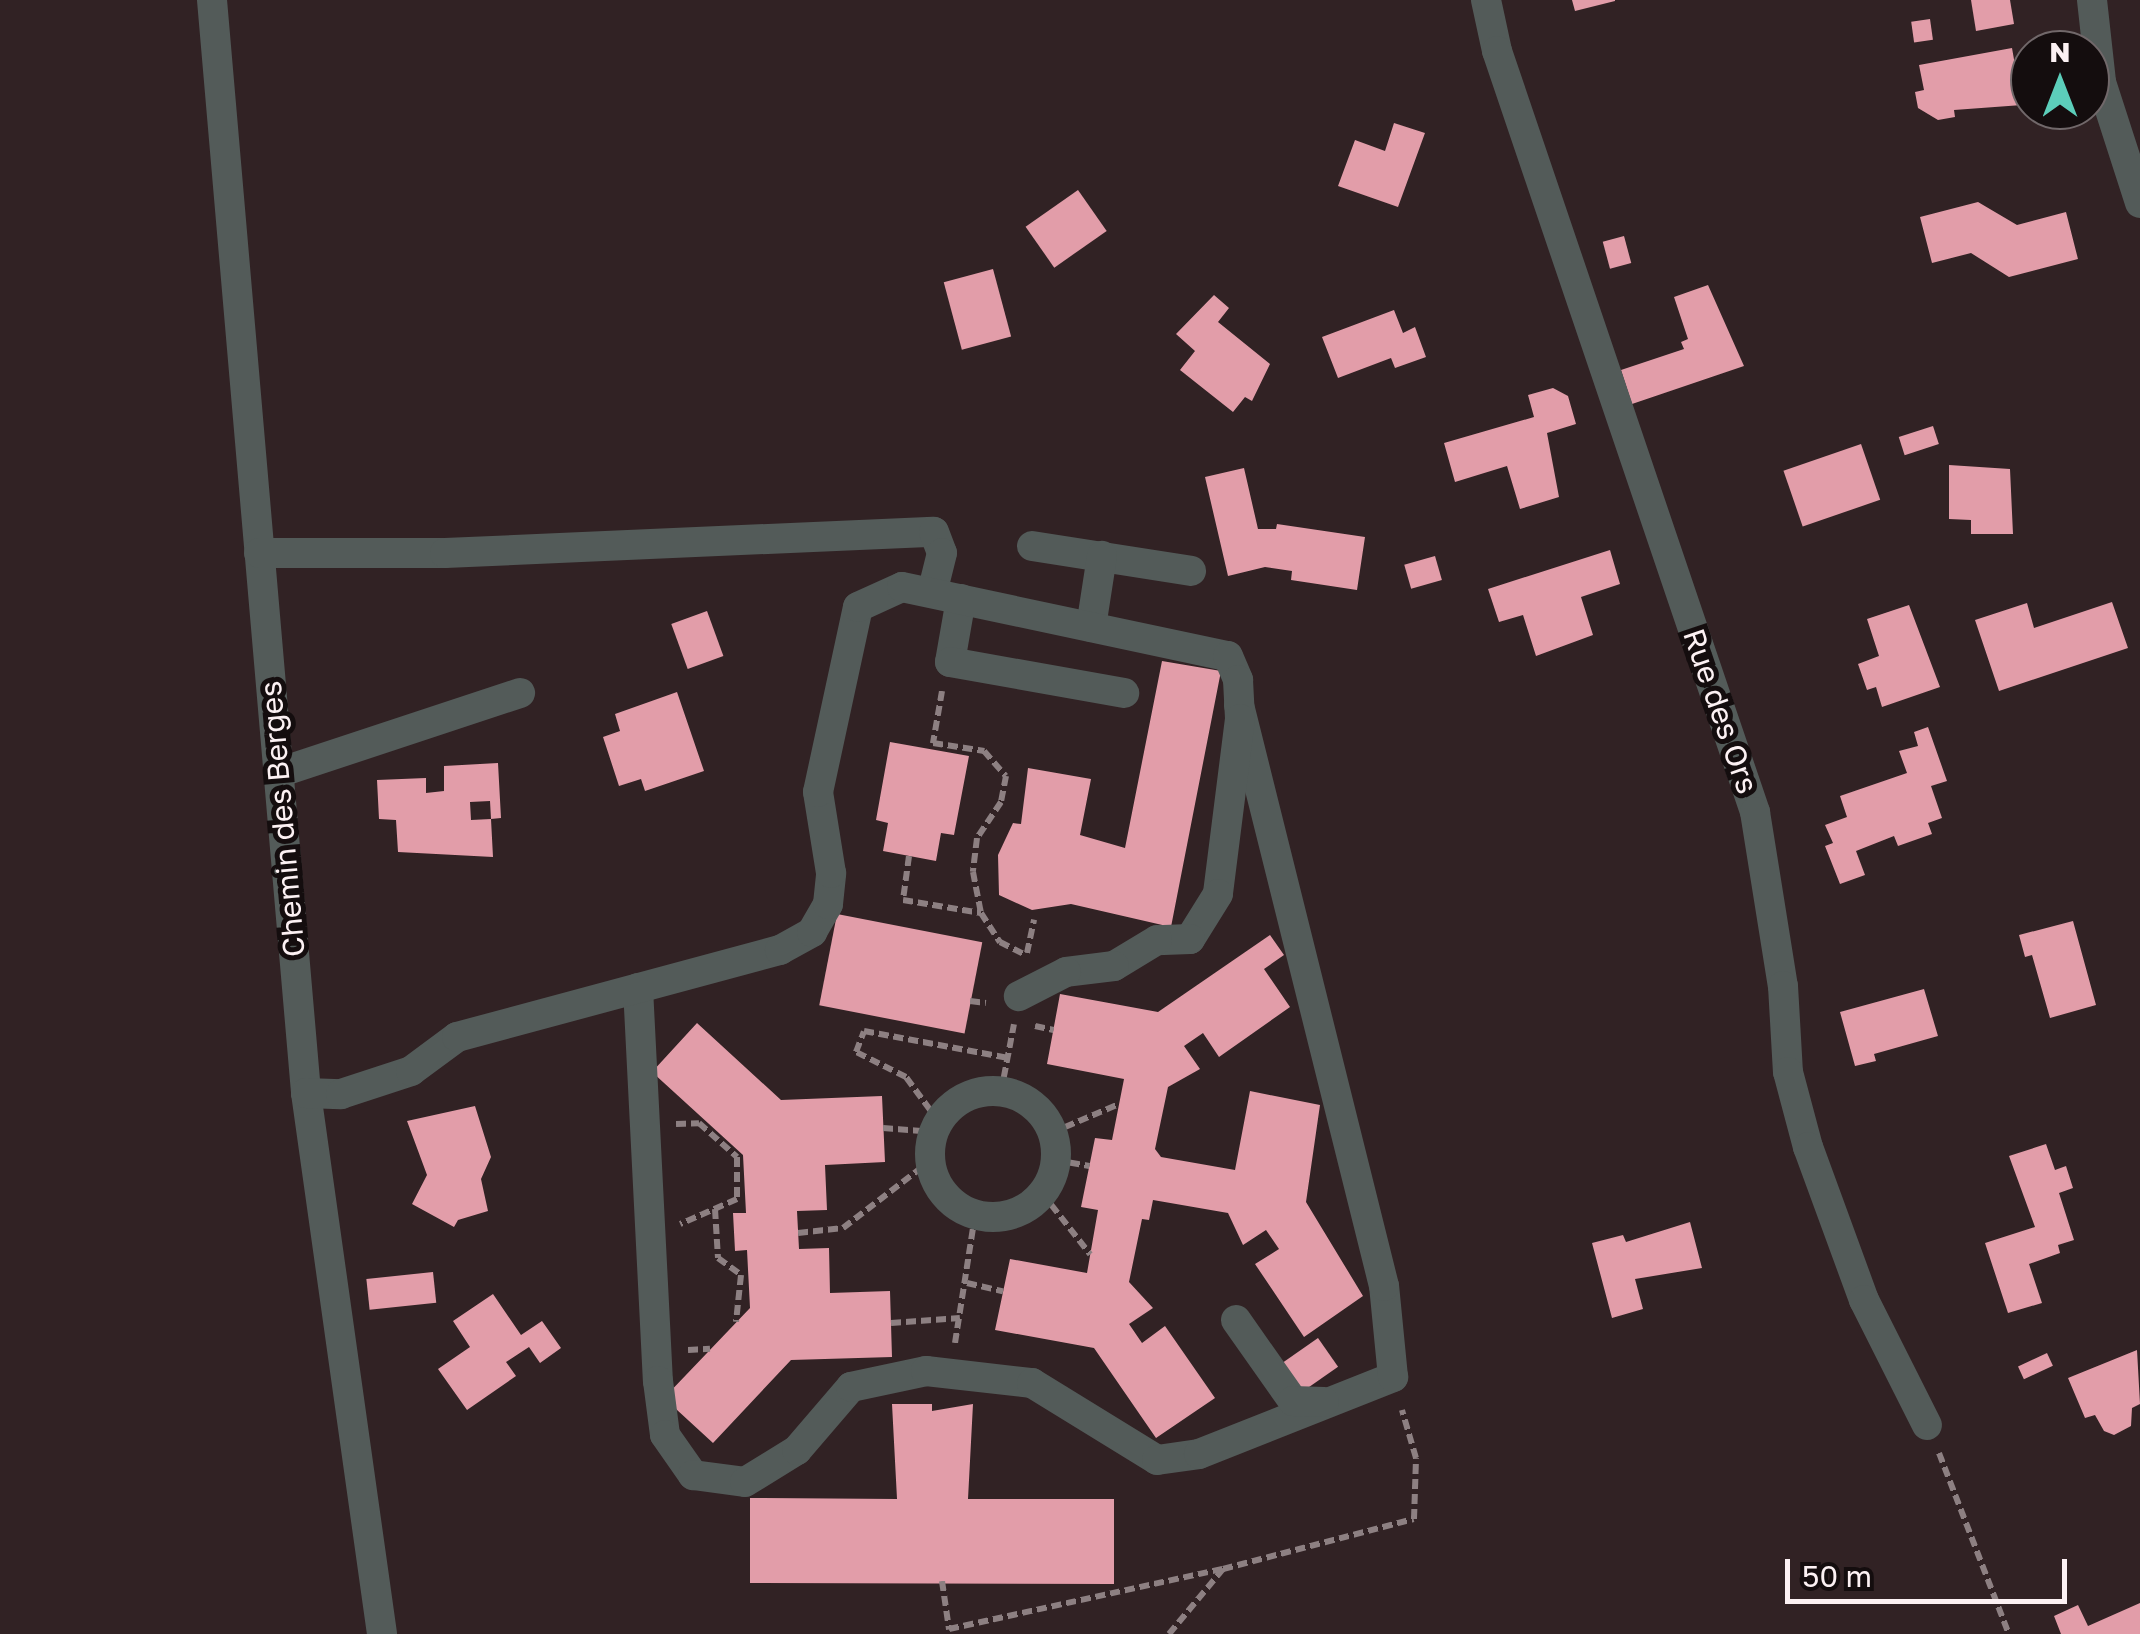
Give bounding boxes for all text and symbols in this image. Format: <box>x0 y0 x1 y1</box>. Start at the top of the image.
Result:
north arrow <box>2010 30 2110 130</box>
text: N <box>2049 35 2071 68</box>
street label: Rue des Ors <box>1676 624 1766 798</box>
street label: Chemin des Berges <box>252 680 312 958</box>
scale bar <box>1790 1539 2072 1601</box>
text: 50 m <box>1802 1558 1872 1594</box>

